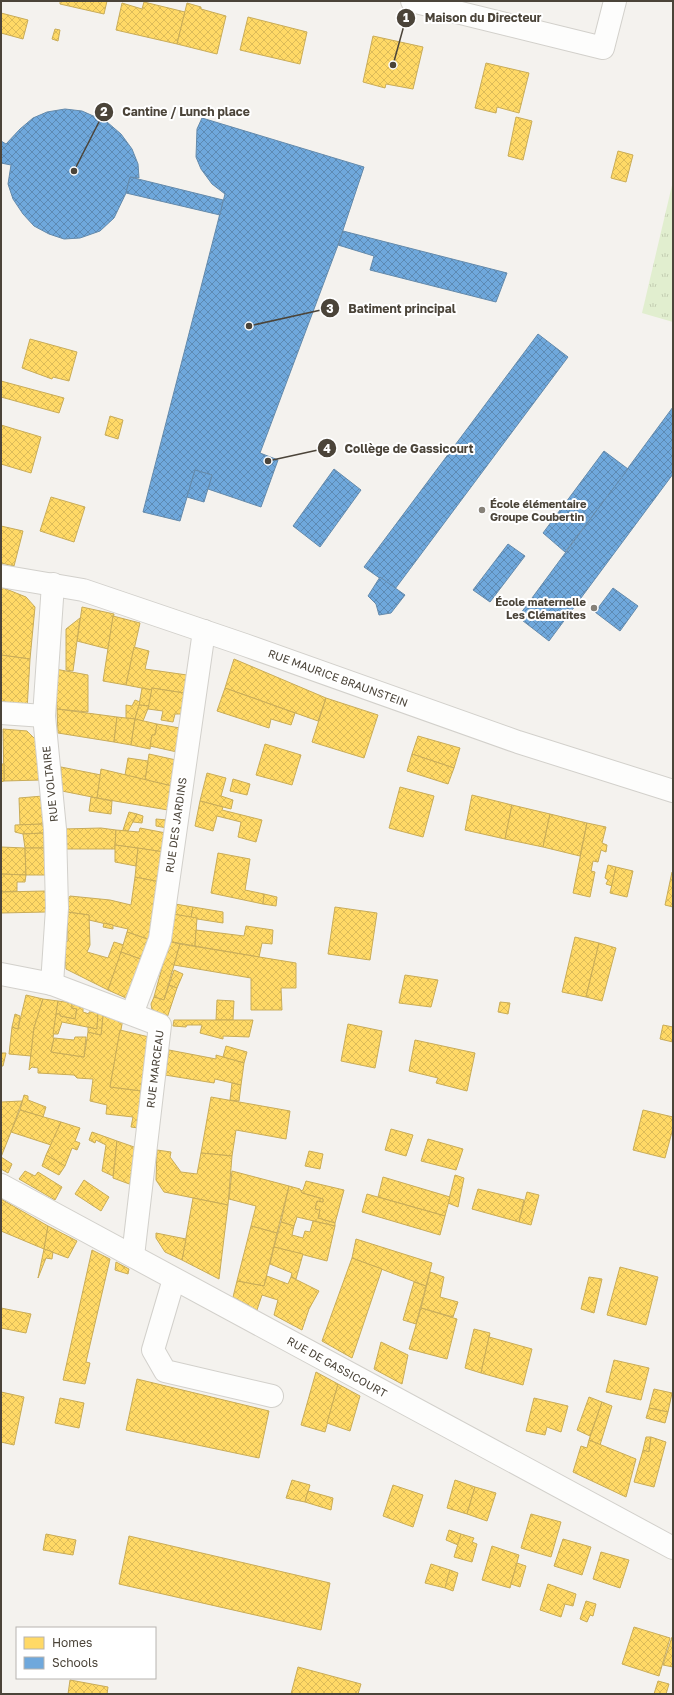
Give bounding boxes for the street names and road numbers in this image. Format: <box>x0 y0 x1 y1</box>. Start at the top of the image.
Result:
street label: RUE MAURICE BRAUNSTEIN <box>266 646 410 709</box>
street label: RUE VOLTAIRE <box>39 745 60 823</box>
street label: RUE DES JARDINS <box>162 776 189 873</box>
street label: RUE MARCEAU <box>143 1029 166 1109</box>
street label: RUE DE GASSICOURT <box>285 1334 390 1400</box>

